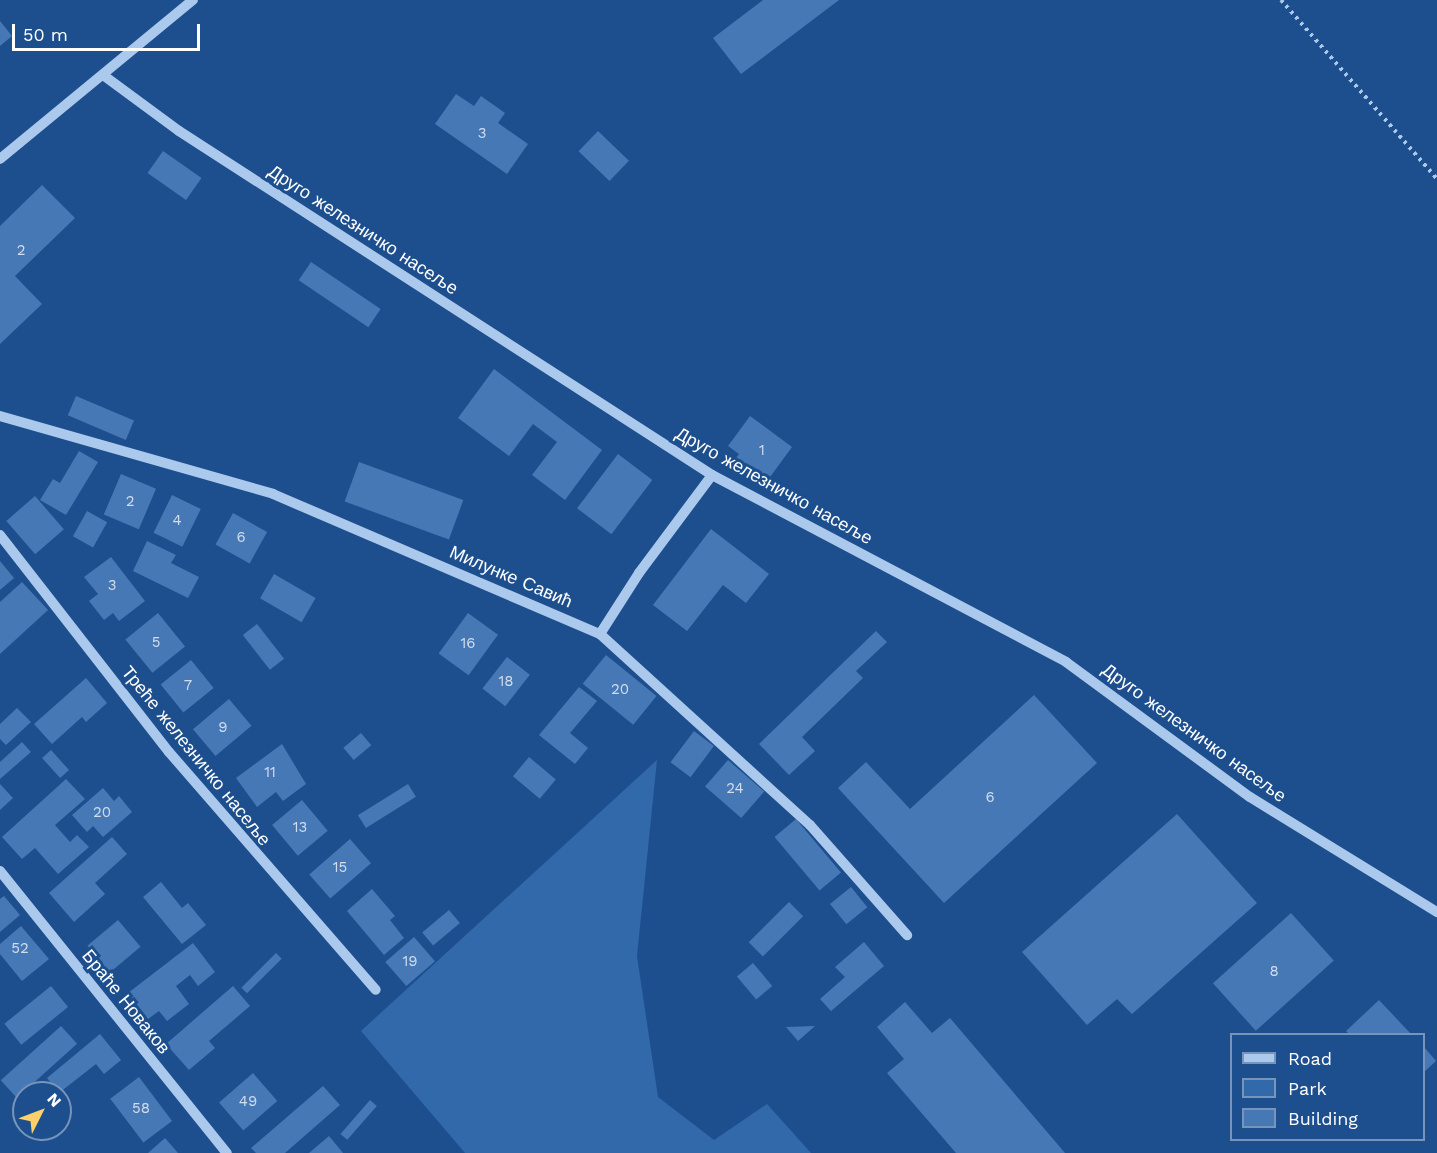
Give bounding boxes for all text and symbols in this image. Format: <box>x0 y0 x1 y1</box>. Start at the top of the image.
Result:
scale bar <box>15 12 202 50</box>
text: 50 m <box>23 24 68 45</box>
house number: 3 <box>478 125 486 143</box>
street label: Друго железничко насеље <box>264 160 462 300</box>
house number: 2 <box>17 242 25 260</box>
street label: Друго железничко насеље <box>672 423 876 549</box>
house number: 1 <box>759 442 765 460</box>
house number: 2 <box>126 493 134 511</box>
house number: 4 <box>172 512 182 530</box>
house number: 6 <box>236 529 246 547</box>
street label: Милунке Савић <box>446 541 576 613</box>
house number: 3 <box>108 577 116 595</box>
house number: 5 <box>152 634 160 652</box>
house number: 16 <box>461 635 475 653</box>
street label: Друго железничко насеље <box>1098 659 1290 807</box>
street label: Треће железничко насеље <box>117 662 275 850</box>
house number: 18 <box>498 673 514 691</box>
house number: 7 <box>184 677 192 695</box>
house number: 20 <box>611 681 629 699</box>
house number: 9 <box>218 719 228 737</box>
house number: 11 <box>264 764 276 782</box>
house number: 24 <box>726 780 744 798</box>
house number: 6 <box>985 789 995 807</box>
house number: 20 <box>93 804 111 822</box>
house number: 13 <box>293 819 307 837</box>
house number: 15 <box>333 859 347 877</box>
house number: 52 <box>11 940 29 958</box>
street label: Браће Новаков <box>77 945 175 1059</box>
house number: 19 <box>402 953 418 971</box>
house number: 8 <box>1269 963 1279 981</box>
legend <box>1230 1033 1425 1141</box>
text: Road <box>1288 1048 1332 1069</box>
text: Park <box>1288 1078 1327 1099</box>
north arrow <box>12 1081 72 1141</box>
text: N <box>43 1089 65 1111</box>
house number: 49 <box>239 1093 257 1111</box>
house number: 58 <box>132 1100 150 1118</box>
text: Building <box>1288 1108 1358 1129</box>

